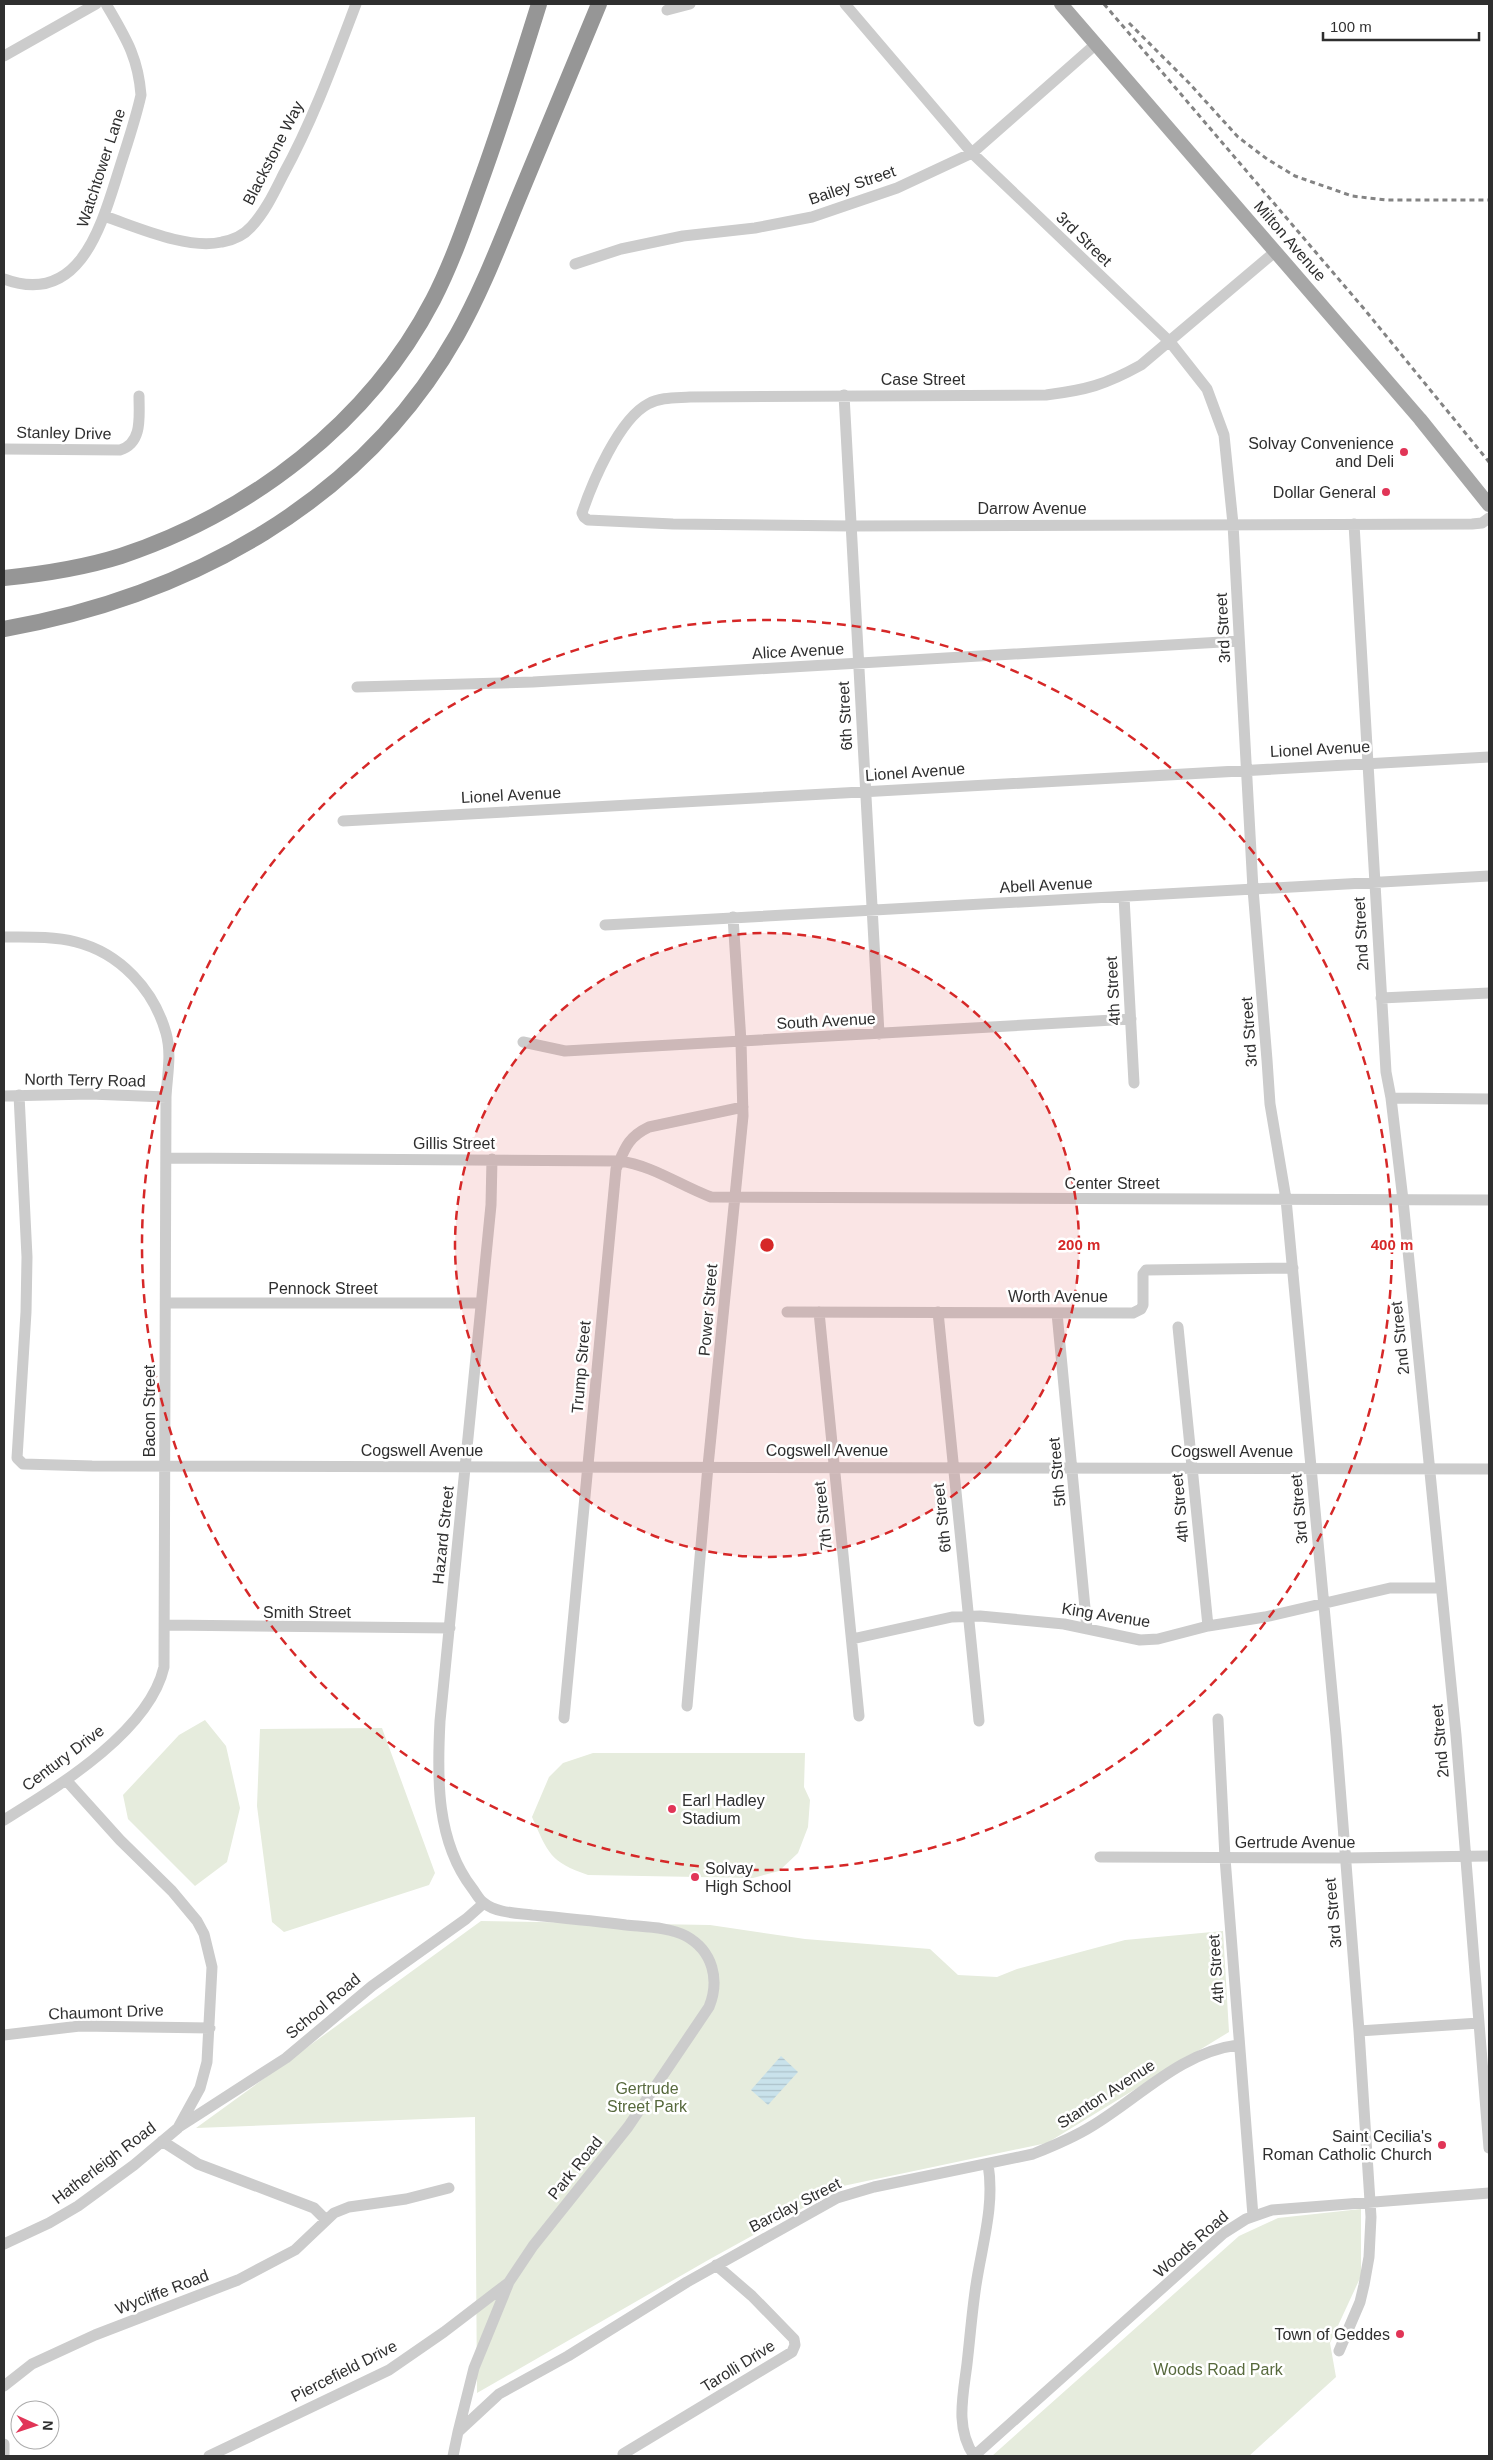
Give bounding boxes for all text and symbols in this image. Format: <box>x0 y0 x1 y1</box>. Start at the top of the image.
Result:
scale bar <box>1323 10 1479 42</box>
text: 100 m <box>1330 18 1372 35</box>
street label: Blackstone Way <box>240 98 306 208</box>
street label: Watchtower Lane <box>74 106 128 230</box>
street label: Bailey Street <box>806 162 898 208</box>
street label: Milton Avenue <box>1251 198 1329 284</box>
street label: 3rd Street <box>1053 208 1116 270</box>
street label: Case Street <box>881 371 966 388</box>
street label: Stanley Drive <box>16 424 112 442</box>
place label: Solvay Convenience and Deli <box>1248 435 1394 470</box>
marker: Solvay Convenience and Deli <box>1398 446 1410 458</box>
place label: Dollar General <box>1273 484 1376 501</box>
marker: Dollar General <box>1380 486 1392 498</box>
street label: Darrow Avenue <box>977 500 1087 517</box>
street label: 3rd Street <box>1213 592 1233 664</box>
street label: Alice Avenue <box>752 640 845 662</box>
street label: 6th Street <box>835 680 855 751</box>
street label: Lionel Avenue <box>1269 738 1371 760</box>
street label: Lionel Avenue <box>864 760 966 784</box>
street label: Lionel Avenue <box>460 784 562 806</box>
street label: Abell Avenue <box>999 874 1093 896</box>
street label: 2nd Street <box>1351 896 1371 971</box>
street label: 4th Street <box>1103 955 1123 1026</box>
street label: 3rd Street <box>1238 996 1260 1068</box>
street label: South Avenue <box>776 1010 876 1032</box>
street label: North Terry Road <box>24 1070 146 1090</box>
street label: Gillis Street <box>413 1135 495 1152</box>
street label: Center Street <box>1064 1175 1160 1192</box>
centre of rings <box>758 1236 776 1254</box>
text: 200 m <box>1058 1236 1100 1253</box>
text: 400 m <box>1371 1236 1413 1253</box>
street label: Power Street <box>696 1263 721 1357</box>
street label: Pennock Street <box>268 1280 378 1297</box>
street label: Worth Avenue <box>1008 1288 1108 1305</box>
street label: 2nd Street <box>1388 1300 1412 1376</box>
street label: Trump Street <box>568 1320 594 1414</box>
street label: Bacon Street <box>141 1364 158 1457</box>
street label: 5th Street <box>1045 1436 1068 1507</box>
street label: Cogswell Avenue <box>361 1442 483 1459</box>
street label: Cogswell Avenue <box>766 1442 888 1459</box>
street label: Cogswell Avenue <box>1171 1443 1293 1460</box>
street label: 4th Street <box>1168 1472 1191 1543</box>
street label: 3rd Street <box>1287 1473 1311 1545</box>
street label: 7th Street <box>811 1480 835 1551</box>
street label: 6th Street <box>930 1482 954 1553</box>
street label: Hazard Street <box>429 1484 457 1585</box>
street label: King Avenue <box>1060 1600 1152 1630</box>
street label: Smith Street <box>263 1604 352 1621</box>
street label: 2nd Street <box>1428 1703 1452 1779</box>
street label: Century Drive <box>19 1722 107 1794</box>
place label: Earl Hadley Stadium <box>682 1792 765 1827</box>
marker: Earl Hadley Stadium <box>666 1803 678 1815</box>
street label: Gertrude Avenue <box>1235 1834 1355 1851</box>
place label: Solvay High School <box>705 1860 791 1895</box>
marker: Solvay High School <box>689 1871 701 1883</box>
street label: 3rd Street <box>1321 1877 1345 1949</box>
street label: 4th Street <box>1205 1933 1227 2004</box>
street label: School Road <box>282 1970 364 2042</box>
street label: Chaumont Drive <box>48 2001 164 2023</box>
street label: Stanton Avenue <box>1054 2056 1158 2132</box>
park label: Gertrude Street Park <box>607 2080 688 2115</box>
street label: Hatherleigh Road <box>49 2119 159 2207</box>
place label: Saint Cecilia's Roman Catholic Church <box>1262 2128 1432 2163</box>
street label: Park Road <box>545 2133 605 2203</box>
marker: Saint Cecilia's Roman Catholic Church <box>1436 2139 1448 2151</box>
street label: Barclay Street <box>746 2174 844 2235</box>
street label: Woods Road <box>1151 2207 1231 2281</box>
street label: Wycliffe Road <box>113 2266 211 2318</box>
place label: Town of Geddes <box>1274 2326 1390 2343</box>
marker: Town of Geddes <box>1394 2328 1406 2340</box>
street label: Piercefield Drive <box>288 2337 400 2405</box>
street label: Tarolli Drive <box>698 2337 778 2395</box>
park label: Woods Road Park <box>1153 2361 1284 2378</box>
north arrow <box>10 2400 60 2450</box>
text: N <box>40 2420 56 2431</box>

